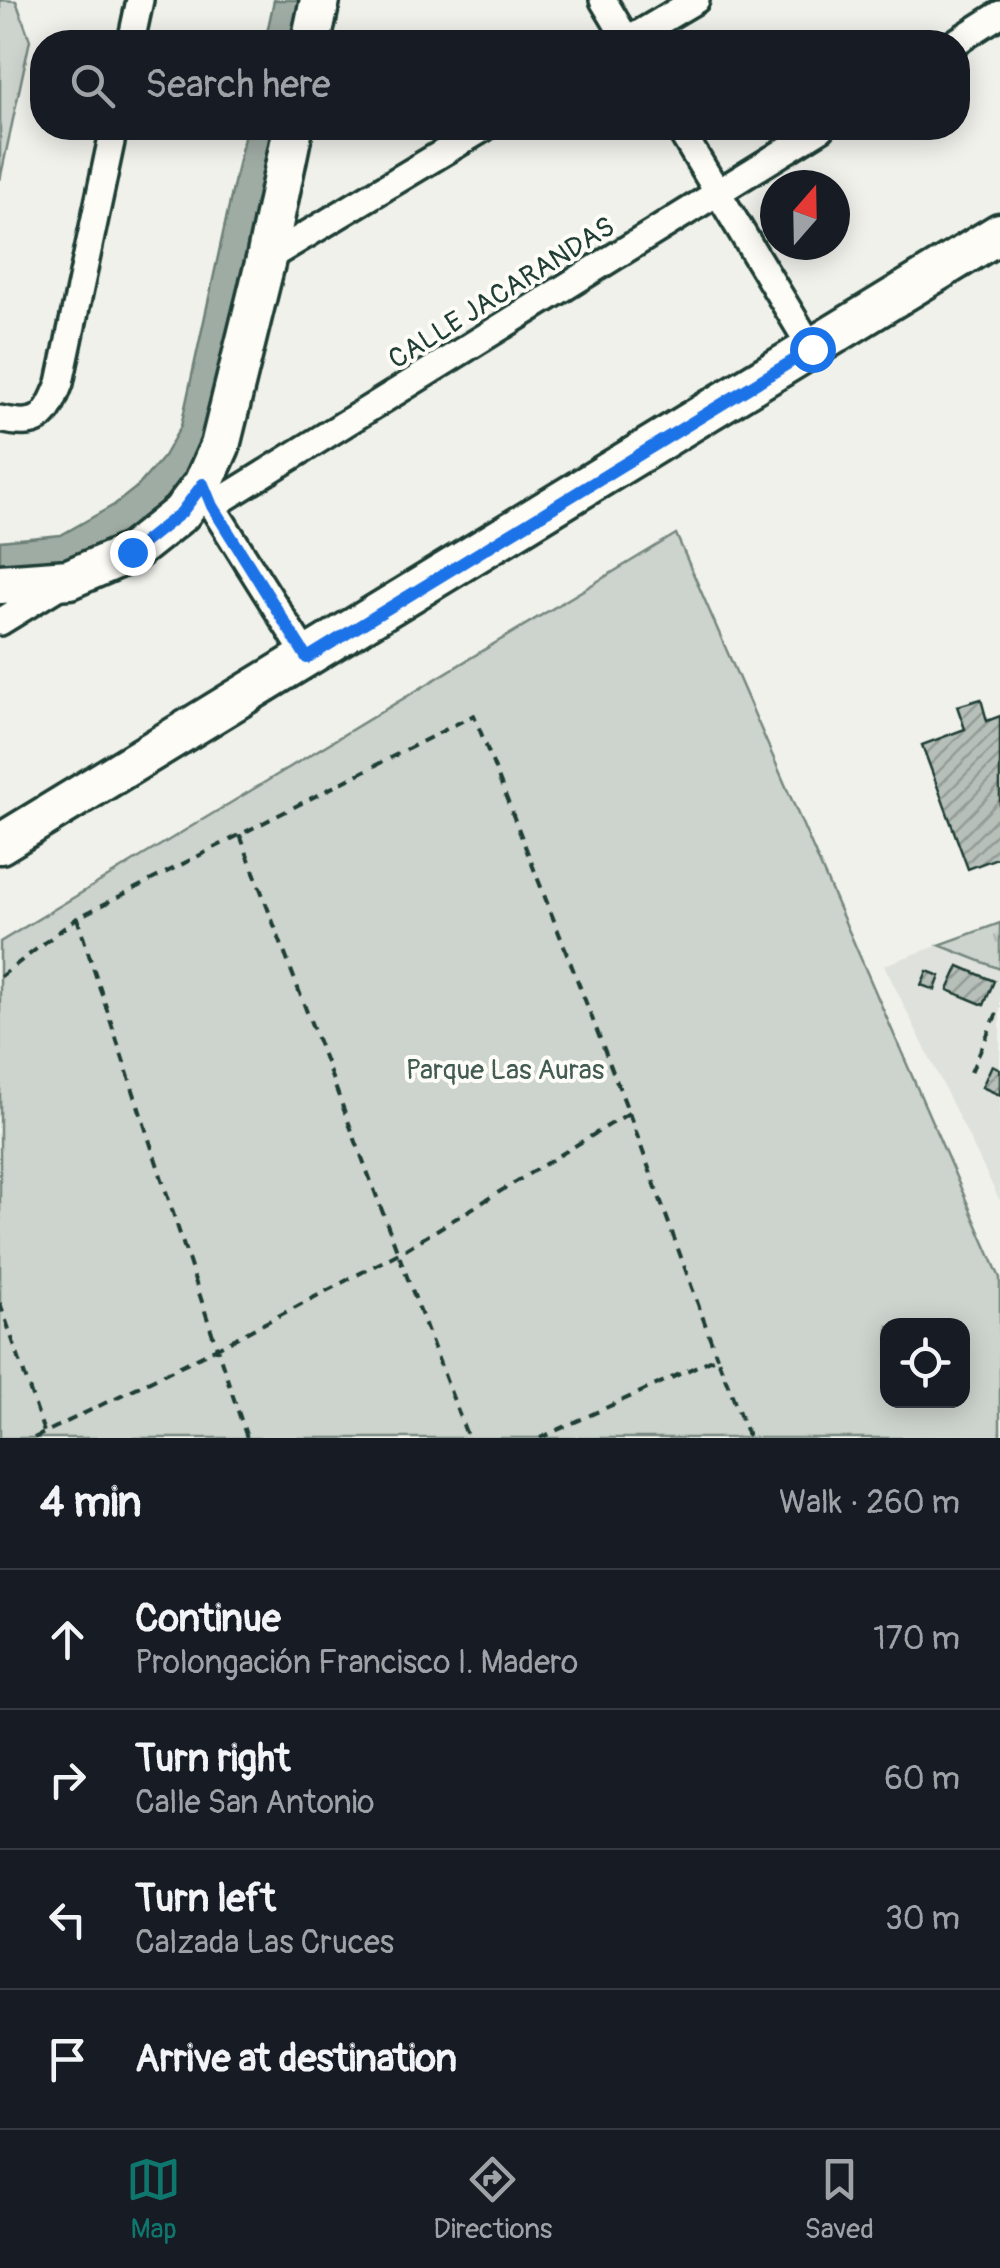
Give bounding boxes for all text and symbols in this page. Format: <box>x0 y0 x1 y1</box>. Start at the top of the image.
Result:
search box <box>30 30 970 140</box>
icon: search <box>65 58 120 113</box>
text: Search here <box>145 61 331 109</box>
north arrow <box>760 170 850 260</box>
street label: CALLE JACARANDAS <box>382 210 621 377</box>
route start <box>790 327 836 373</box>
route end <box>110 530 156 576</box>
park label: Parque Las Auras <box>406 1053 605 1088</box>
map controls <box>880 1318 970 1408</box>
button: locate <box>880 1318 970 1408</box>
text: 4 min <box>40 1477 142 1529</box>
text: Walk · 260 m <box>779 1483 960 1523</box>
text: Continue <box>135 1595 281 1643</box>
icon: ahead <box>40 1612 95 1667</box>
text: 170 m <box>873 1619 960 1659</box>
text: Prolongación Francisco I. Madero <box>135 1643 578 1683</box>
text: Turn right <box>135 1735 290 1783</box>
icon: right <box>40 1752 95 1807</box>
text: 60 m <box>884 1759 960 1799</box>
text: Calle San Antonio <box>135 1783 375 1823</box>
text: Turn left <box>135 1875 276 1923</box>
icon: left <box>40 1892 95 1947</box>
text: 30 m <box>885 1899 960 1939</box>
text: Calzada Las Cruces <box>135 1923 394 1963</box>
icon: arrive <box>40 2032 95 2087</box>
text: Arrive at destination <box>135 2035 457 2083</box>
tab: Map <box>126 2152 181 2247</box>
tab: Directions <box>433 2152 552 2247</box>
tab: Saved <box>804 2152 874 2247</box>

